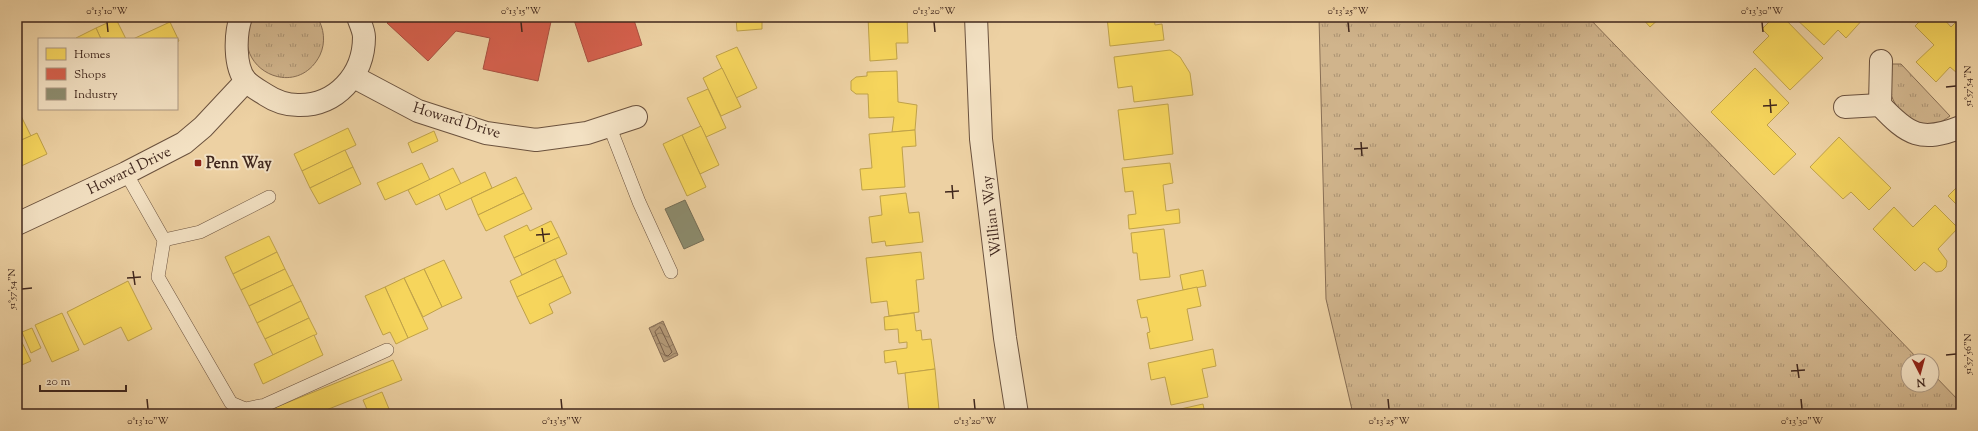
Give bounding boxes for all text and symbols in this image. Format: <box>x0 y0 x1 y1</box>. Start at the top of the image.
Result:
text: 0°13'10"W <box>86 4 128 19</box>
text: 0°13'15"W <box>501 4 541 19</box>
text: 0°13'20"W <box>913 4 955 19</box>
text: 0°13'25"W <box>1327 4 1369 19</box>
text: 0°13'30"W <box>1741 4 1783 19</box>
legend <box>38 38 178 110</box>
text: Homes <box>74 46 110 64</box>
text: 51°57'54"N <box>1961 65 1976 108</box>
text: Shops <box>74 66 106 84</box>
text: Industry <box>74 86 118 104</box>
street label: Howard Drive <box>410 98 503 145</box>
street label: Howard Drive <box>84 142 175 201</box>
place label: Penn Way <box>206 154 272 175</box>
marker: Penn Way <box>193 158 203 168</box>
street label: Willian Way <box>977 174 1008 258</box>
text: 51°57'54"N <box>5 268 20 311</box>
text: 51°57'56"N <box>1961 333 1976 376</box>
north arrow <box>1900 353 1940 393</box>
scale bar <box>40 367 126 393</box>
text: 20 m <box>46 373 71 391</box>
text: N <box>1916 373 1927 390</box>
text: 0°13'10"W <box>127 414 169 429</box>
text: 0°13'15"W <box>542 414 582 429</box>
text: 0°13'20"W <box>954 414 996 429</box>
text: 0°13'25"W <box>1368 414 1410 429</box>
text: 0°13'30"W <box>1781 414 1823 429</box>

